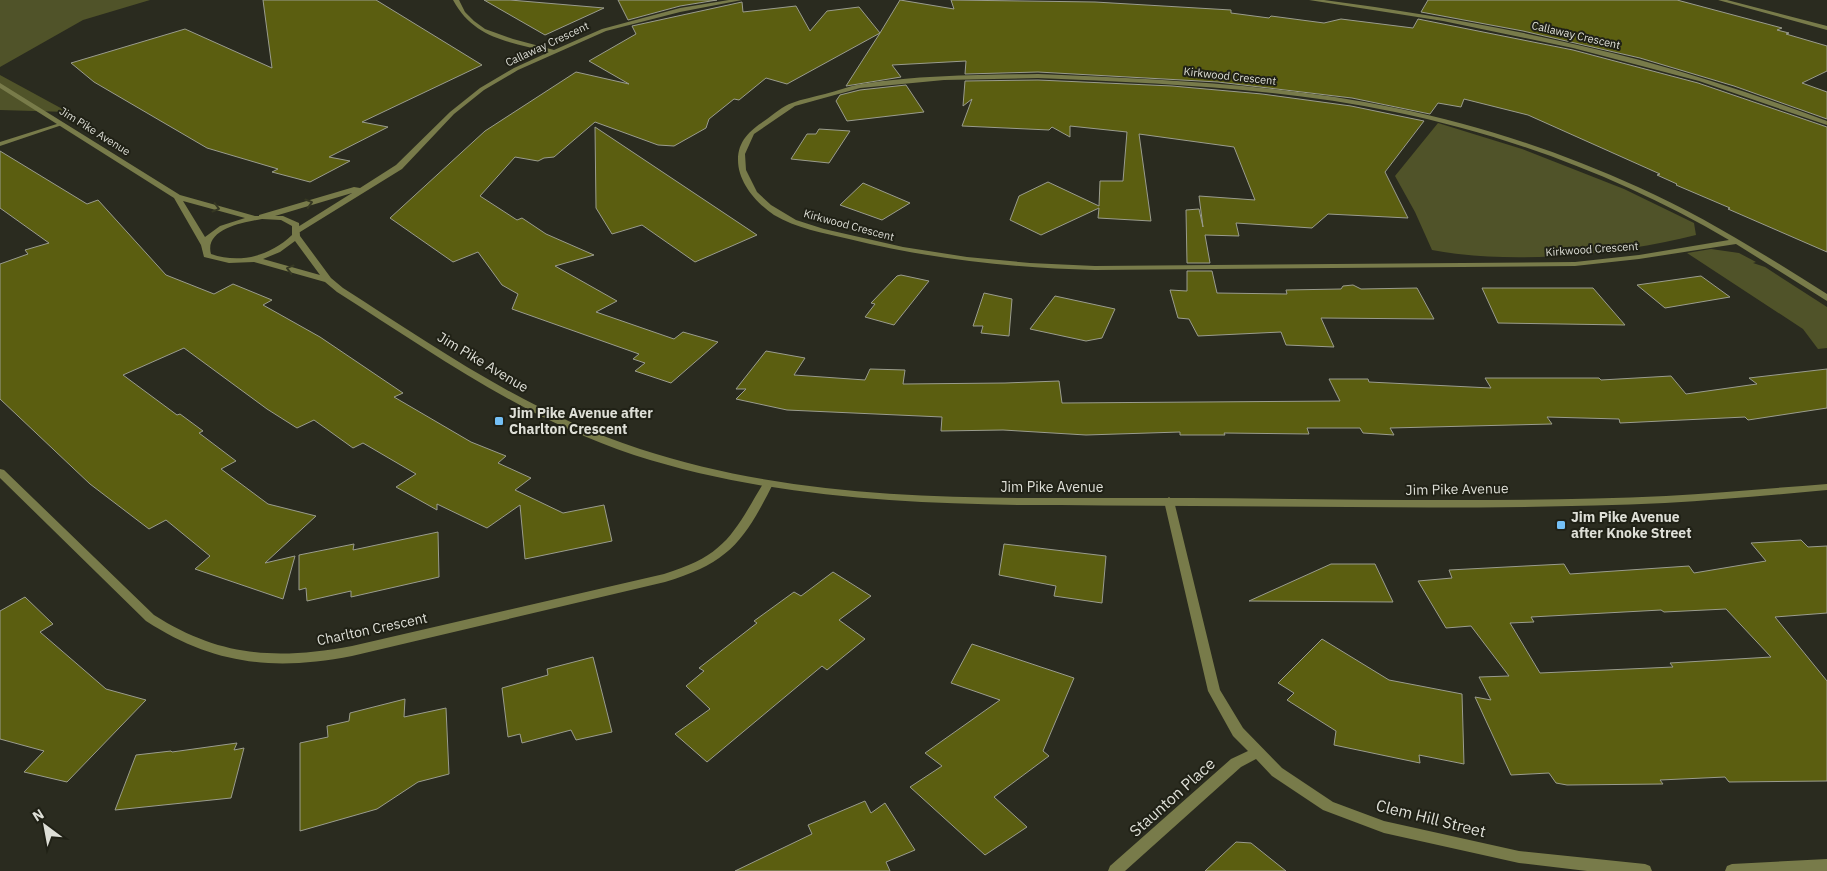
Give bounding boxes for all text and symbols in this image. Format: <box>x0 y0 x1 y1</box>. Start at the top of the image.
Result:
street label: Callaway Crescent <box>503 18 591 69</box>
street label: Callaway Crescent <box>1530 18 1622 52</box>
street label: Kirkwood Crescent <box>1183 64 1277 88</box>
street label: Jim Pike Avenue <box>57 104 133 158</box>
one-way arrow <box>304 199 313 209</box>
one-way arrow <box>211 202 219 212</box>
street label: Kirkwood Crescent <box>802 206 896 244</box>
street label: Kirkwood Crescent <box>1545 239 1639 259</box>
one-way arrow <box>286 265 295 275</box>
street label: Jim Pike Avenue <box>434 328 532 396</box>
place label: Jim Pike Avenue after Charlton Crescent <box>509 404 653 438</box>
marker: Jim Pike Avenue after Charlton Crescent <box>493 415 505 427</box>
street label: Jim Pike Avenue <box>1000 478 1104 496</box>
street label: Jim Pike Avenue <box>1405 479 1509 499</box>
place label: Jim Pike Avenue after Knoke Street <box>1571 508 1692 542</box>
marker: Jim Pike Avenue after Knoke Street <box>1555 519 1567 531</box>
street label: Charlton Crescent <box>315 608 429 650</box>
street label: Staunton Place <box>1125 753 1219 841</box>
street label: Clem Hill Street <box>1374 795 1488 841</box>
north arrow <box>20 801 70 851</box>
text: N <box>29 805 47 825</box>

